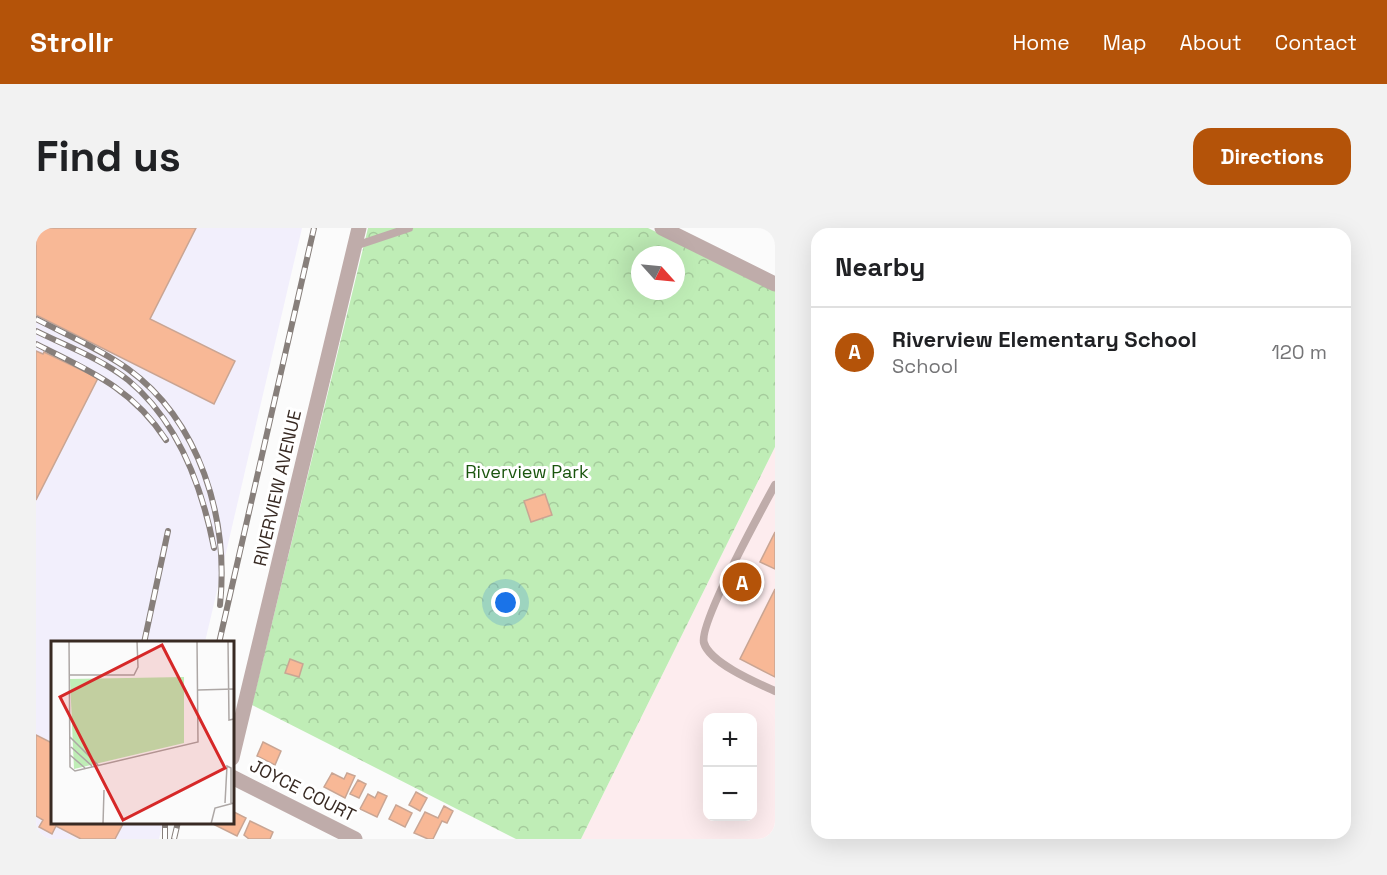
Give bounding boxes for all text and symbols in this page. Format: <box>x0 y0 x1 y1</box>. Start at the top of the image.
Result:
text: Strollr <box>30 24 113 60</box>
text: Home <box>1012 29 1070 56</box>
text: Map <box>1103 29 1147 56</box>
text: About <box>1180 29 1242 56</box>
text: Contact <box>1275 29 1357 56</box>
button: Directions <box>1193 128 1351 185</box>
text: Find us <box>36 130 181 183</box>
north arrow <box>631 246 685 300</box>
text: Nearby <box>835 250 925 284</box>
text: Riverview Elementary School <box>892 325 1197 353</box>
text: A <box>848 339 861 365</box>
text: 120 m <box>1271 339 1327 365</box>
text: School <box>892 353 958 379</box>
street label: RIVERVIEW AVENUE <box>248 408 306 568</box>
park label: Riverview Park <box>465 460 589 483</box>
pin: A <box>722 560 762 604</box>
your location <box>491 588 520 617</box>
inset map <box>51 641 234 824</box>
map controls <box>703 713 757 821</box>
button: + <box>703 713 757 767</box>
street label: JOYCE COURT <box>246 753 360 827</box>
button: − <box>703 767 757 821</box>

